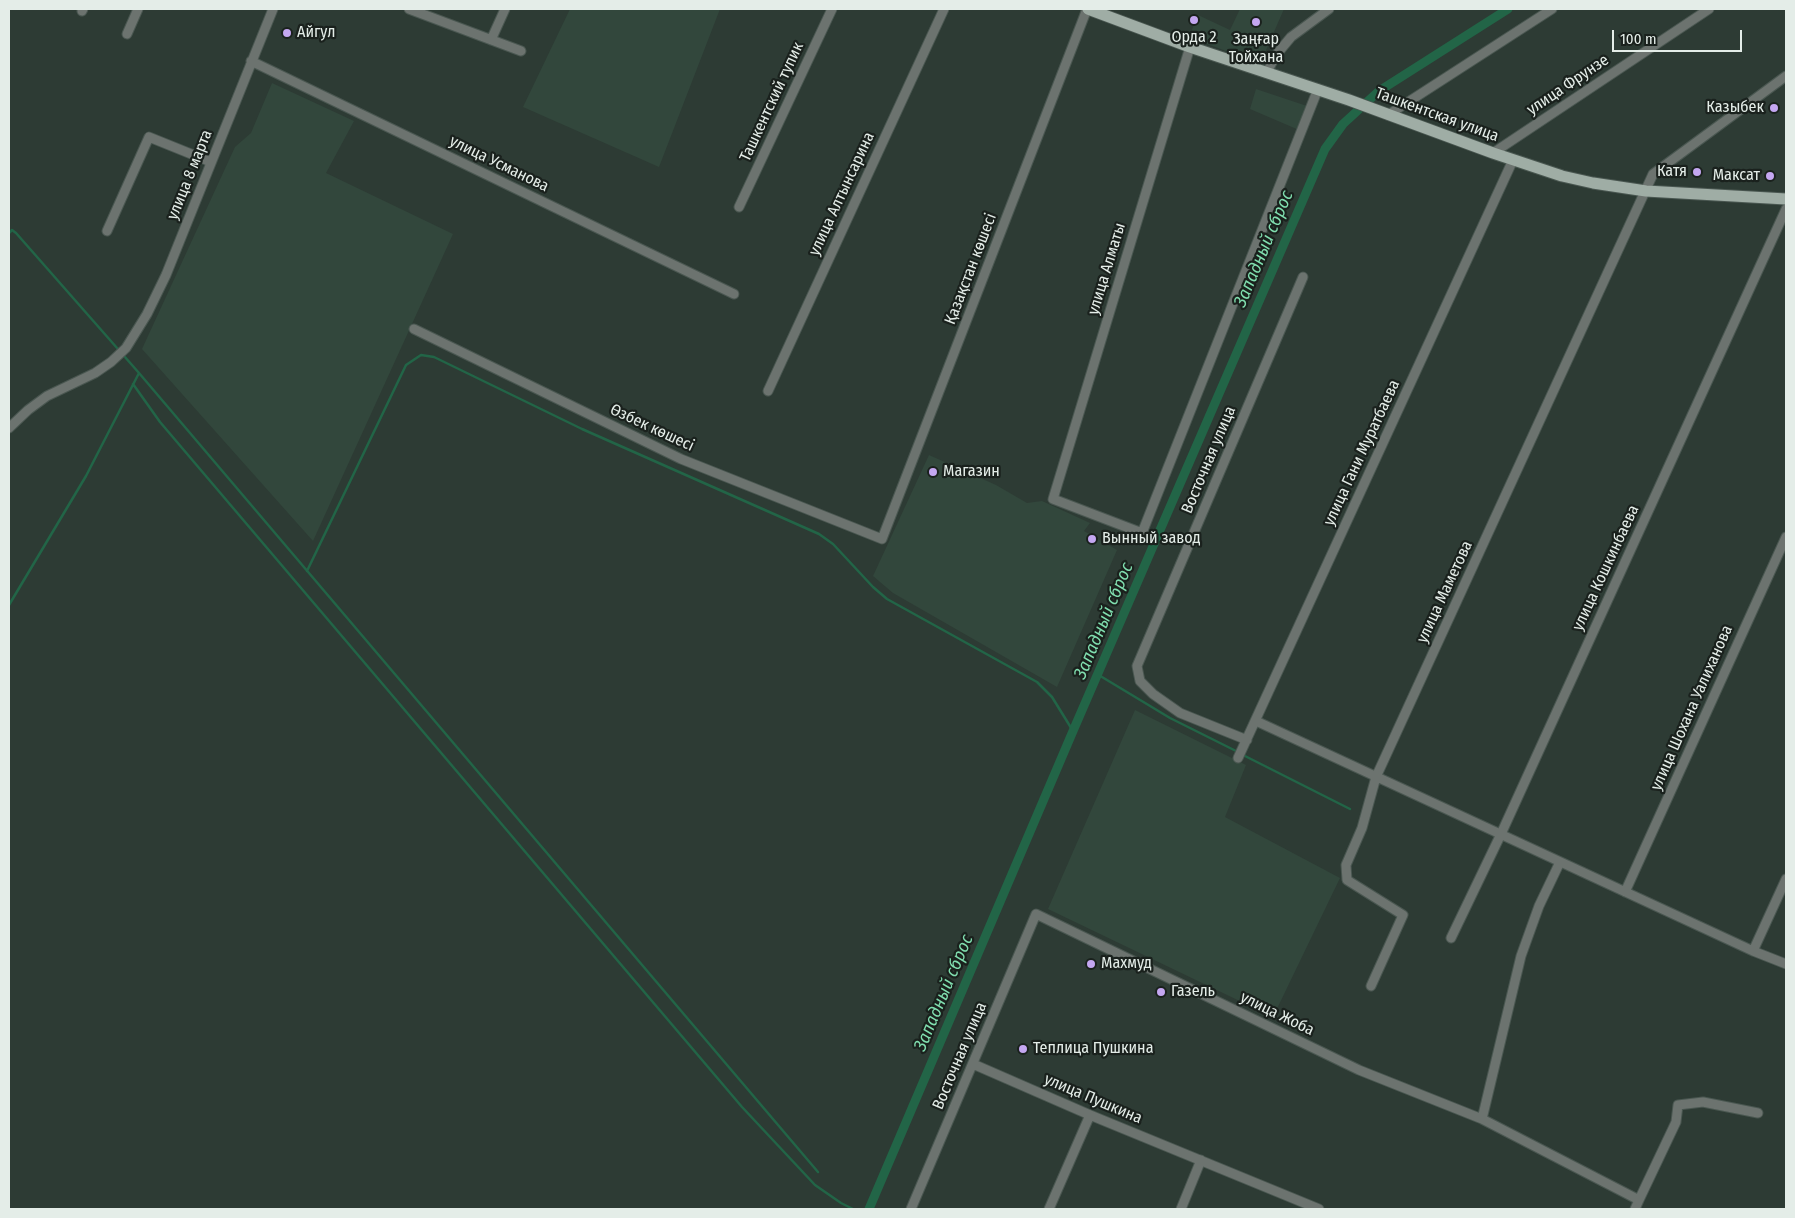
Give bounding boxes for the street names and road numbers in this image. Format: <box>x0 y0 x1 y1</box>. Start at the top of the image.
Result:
street label: Ташкентский тупик <box>736 39 808 165</box>
street label: улица Фрунзе <box>1523 51 1613 119</box>
street label: Ташкентская улица <box>1373 84 1501 146</box>
street label: улица 8 марта <box>163 127 217 223</box>
street label: улица Алтынсарина <box>805 129 879 259</box>
street label: улица Усманова <box>446 132 552 196</box>
street label: Қазақстан көшесі <box>941 211 1001 327</box>
street label: улица Алматы <box>1084 221 1130 317</box>
street label: улица Гани Муратбаева <box>1320 377 1404 529</box>
street label: Өзбек көшесі <box>607 400 697 456</box>
street label: Восточная улица <box>1178 404 1240 516</box>
street label: улица Кошкинбаева <box>1569 502 1643 634</box>
street label: улица Маметова <box>1413 538 1477 646</box>
street label: улица Шохана Уалиханова <box>1647 622 1737 794</box>
street label: улица Жоба <box>1237 988 1317 1040</box>
street label: Восточная улица <box>929 1000 991 1112</box>
street label: улица Пушкина <box>1041 1070 1145 1128</box>

